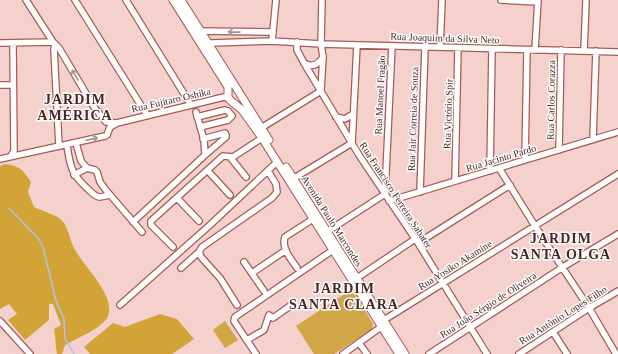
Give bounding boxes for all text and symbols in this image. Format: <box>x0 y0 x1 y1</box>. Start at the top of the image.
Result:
one-way arrow <box>228 28 241 35</box>
street label: Rua Joaquim da Silva Neto <box>390 31 500 45</box>
street label: Rua Manoel Fragão <box>372 55 388 135</box>
street label: Rua Carlos Corazza <box>545 59 557 140</box>
street label: Rua Jair Correia de Souza <box>406 66 420 171</box>
one-way arrow <box>71 69 79 81</box>
street label: Rua Victório Spir <box>441 78 455 149</box>
street label: Rua Fujitaro Oshika <box>130 85 212 114</box>
district label: JARDIM AMÉRICA <box>37 92 113 123</box>
one-way arrow <box>85 135 98 143</box>
street label: Rua Francisco Ferreira Sabater <box>358 140 435 251</box>
street label: Rua Jacinto Pardo <box>465 142 537 174</box>
street label: Avenida Paulo Marcondes <box>299 173 365 269</box>
district label: JARDIM SANTA OLGA <box>511 231 611 262</box>
street label: Rua Yosiko Akamine <box>416 238 494 292</box>
street label: Rua João Sérgio de Oliveira <box>438 269 539 340</box>
district label: JARDIM SANTA CLARA <box>289 281 399 312</box>
street label: Rua Antônio Lopes Filho <box>517 283 609 347</box>

